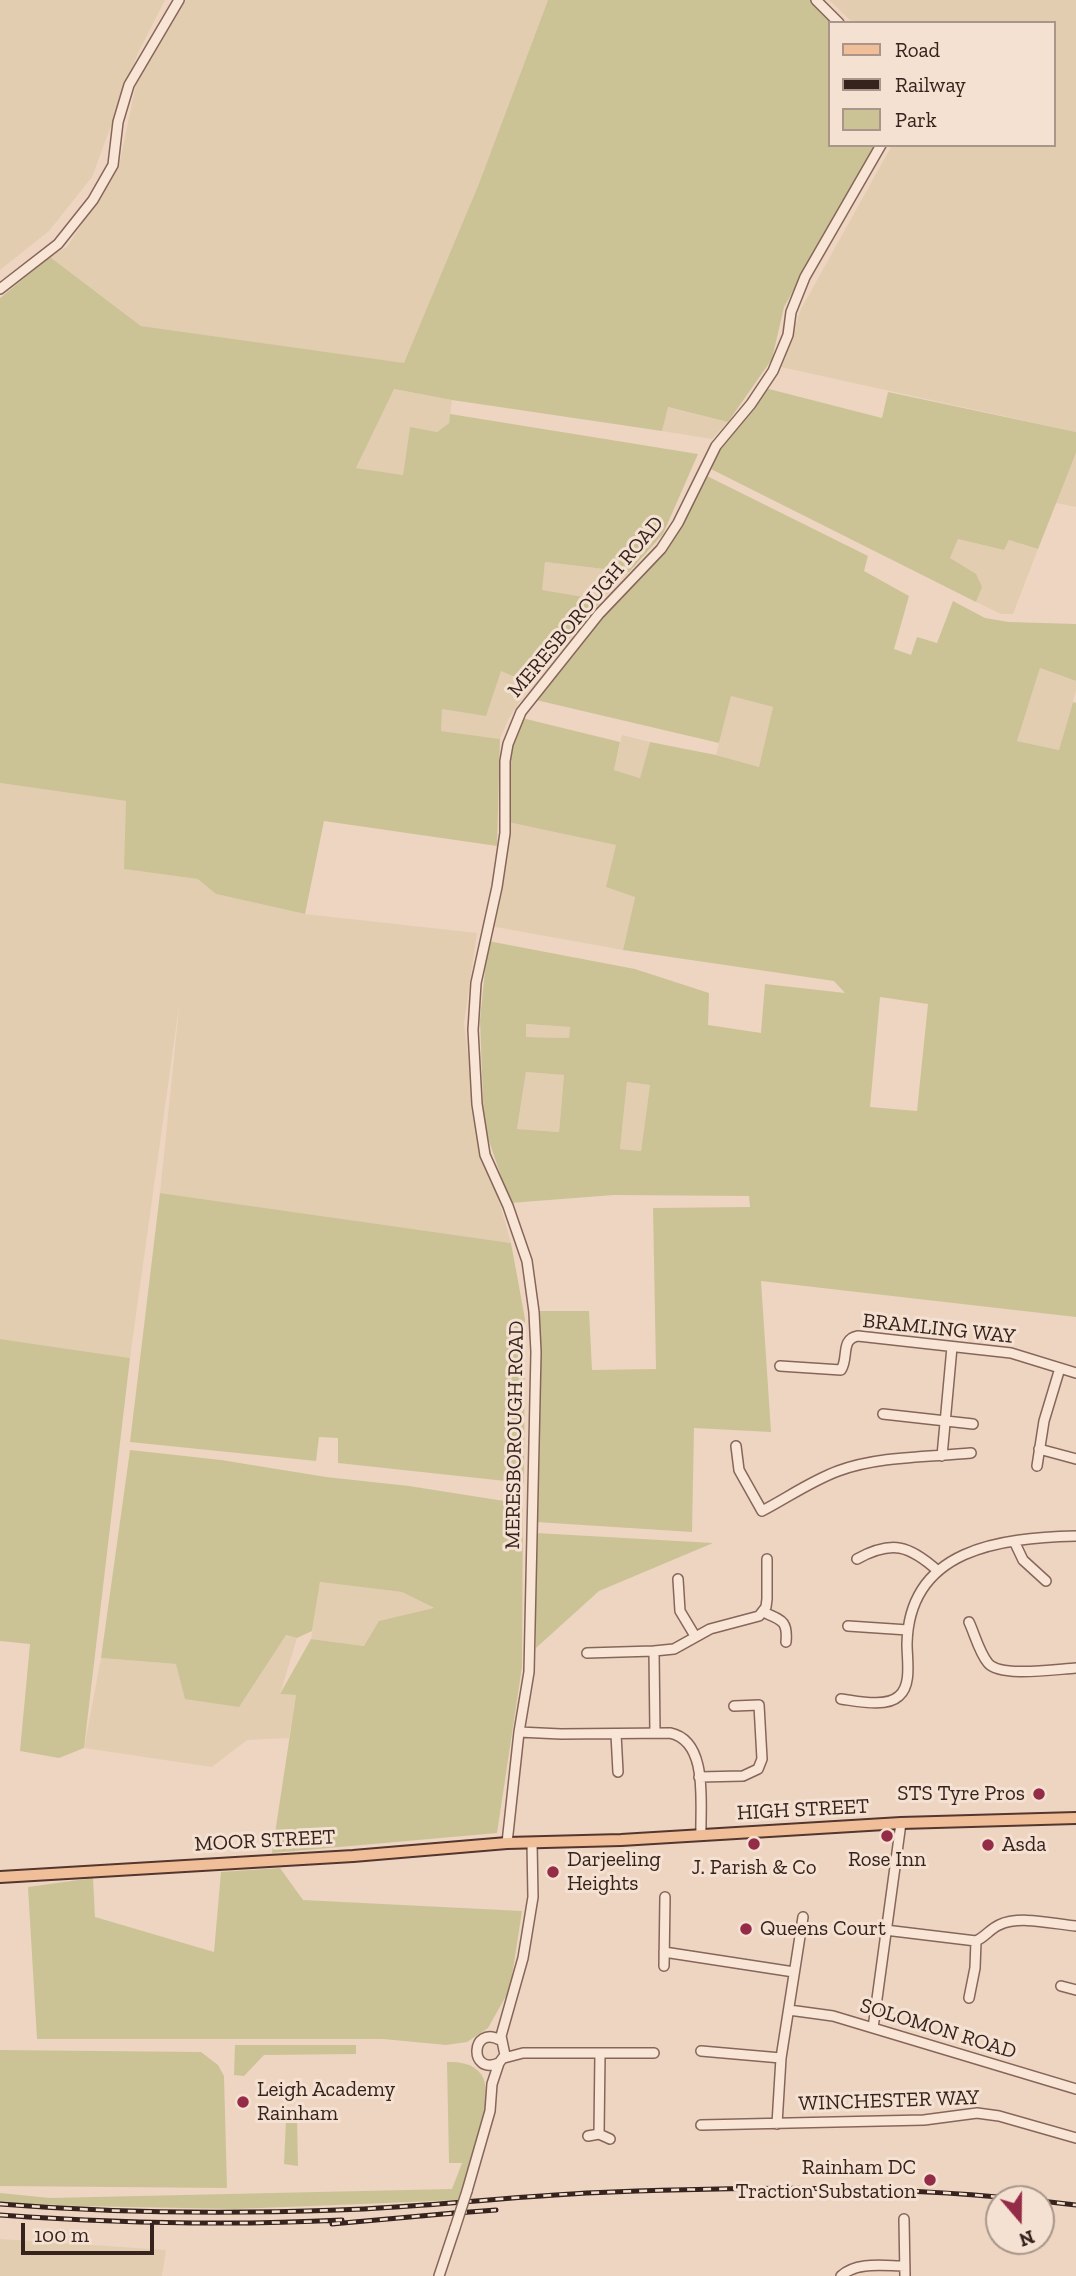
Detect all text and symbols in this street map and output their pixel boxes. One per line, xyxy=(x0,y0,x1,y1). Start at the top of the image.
legend xyxy=(828,21,1055,147)
text: Road xyxy=(895,37,940,62)
text: Railway xyxy=(895,72,966,97)
text: Park xyxy=(895,107,937,132)
street label: MERESBOROUGH ROAD xyxy=(503,511,669,703)
street label: BRAMLING WAY xyxy=(861,1308,1017,1350)
street label: MERESBOROUGH ROAD xyxy=(500,1320,530,1550)
place label: STS Tyre Pros xyxy=(897,1781,1025,1807)
marker: STS Tyre Pros xyxy=(1031,1786,1047,1802)
street label: HIGH STREET xyxy=(736,1794,870,1826)
street label: MOOR STREET xyxy=(194,1825,336,1857)
marker: Rose Inn xyxy=(879,1828,895,1844)
place label: Asda xyxy=(1002,1832,1046,1858)
marker: J. Parish & Co xyxy=(746,1836,762,1852)
marker: Asda xyxy=(980,1837,996,1853)
place label: Darjeeling Heights xyxy=(567,1847,661,1897)
place label: Rose Inn xyxy=(848,1847,926,1873)
place label: J. Parish & Co xyxy=(691,1855,817,1881)
marker: Darjeeling Heights xyxy=(545,1864,561,1880)
place label: Queens Court xyxy=(760,1916,886,1942)
marker: Queens Court xyxy=(738,1921,754,1937)
street label: SOLOMON ROAD xyxy=(857,1993,1019,2065)
place label: Leigh Academy Rainham xyxy=(257,2077,395,2127)
street label: WINCHESTER WAY xyxy=(798,2085,980,2117)
marker: Leigh Academy Rainham xyxy=(235,2094,251,2110)
place label: Rainham DC Traction Substation xyxy=(736,2155,916,2205)
marker: Rainham DC Traction Substation xyxy=(922,2172,938,2188)
north arrow xyxy=(985,2185,1055,2255)
scale bar xyxy=(24,2210,158,2254)
text: 100 m xyxy=(34,2222,89,2247)
text: N xyxy=(1016,2225,1037,2252)

